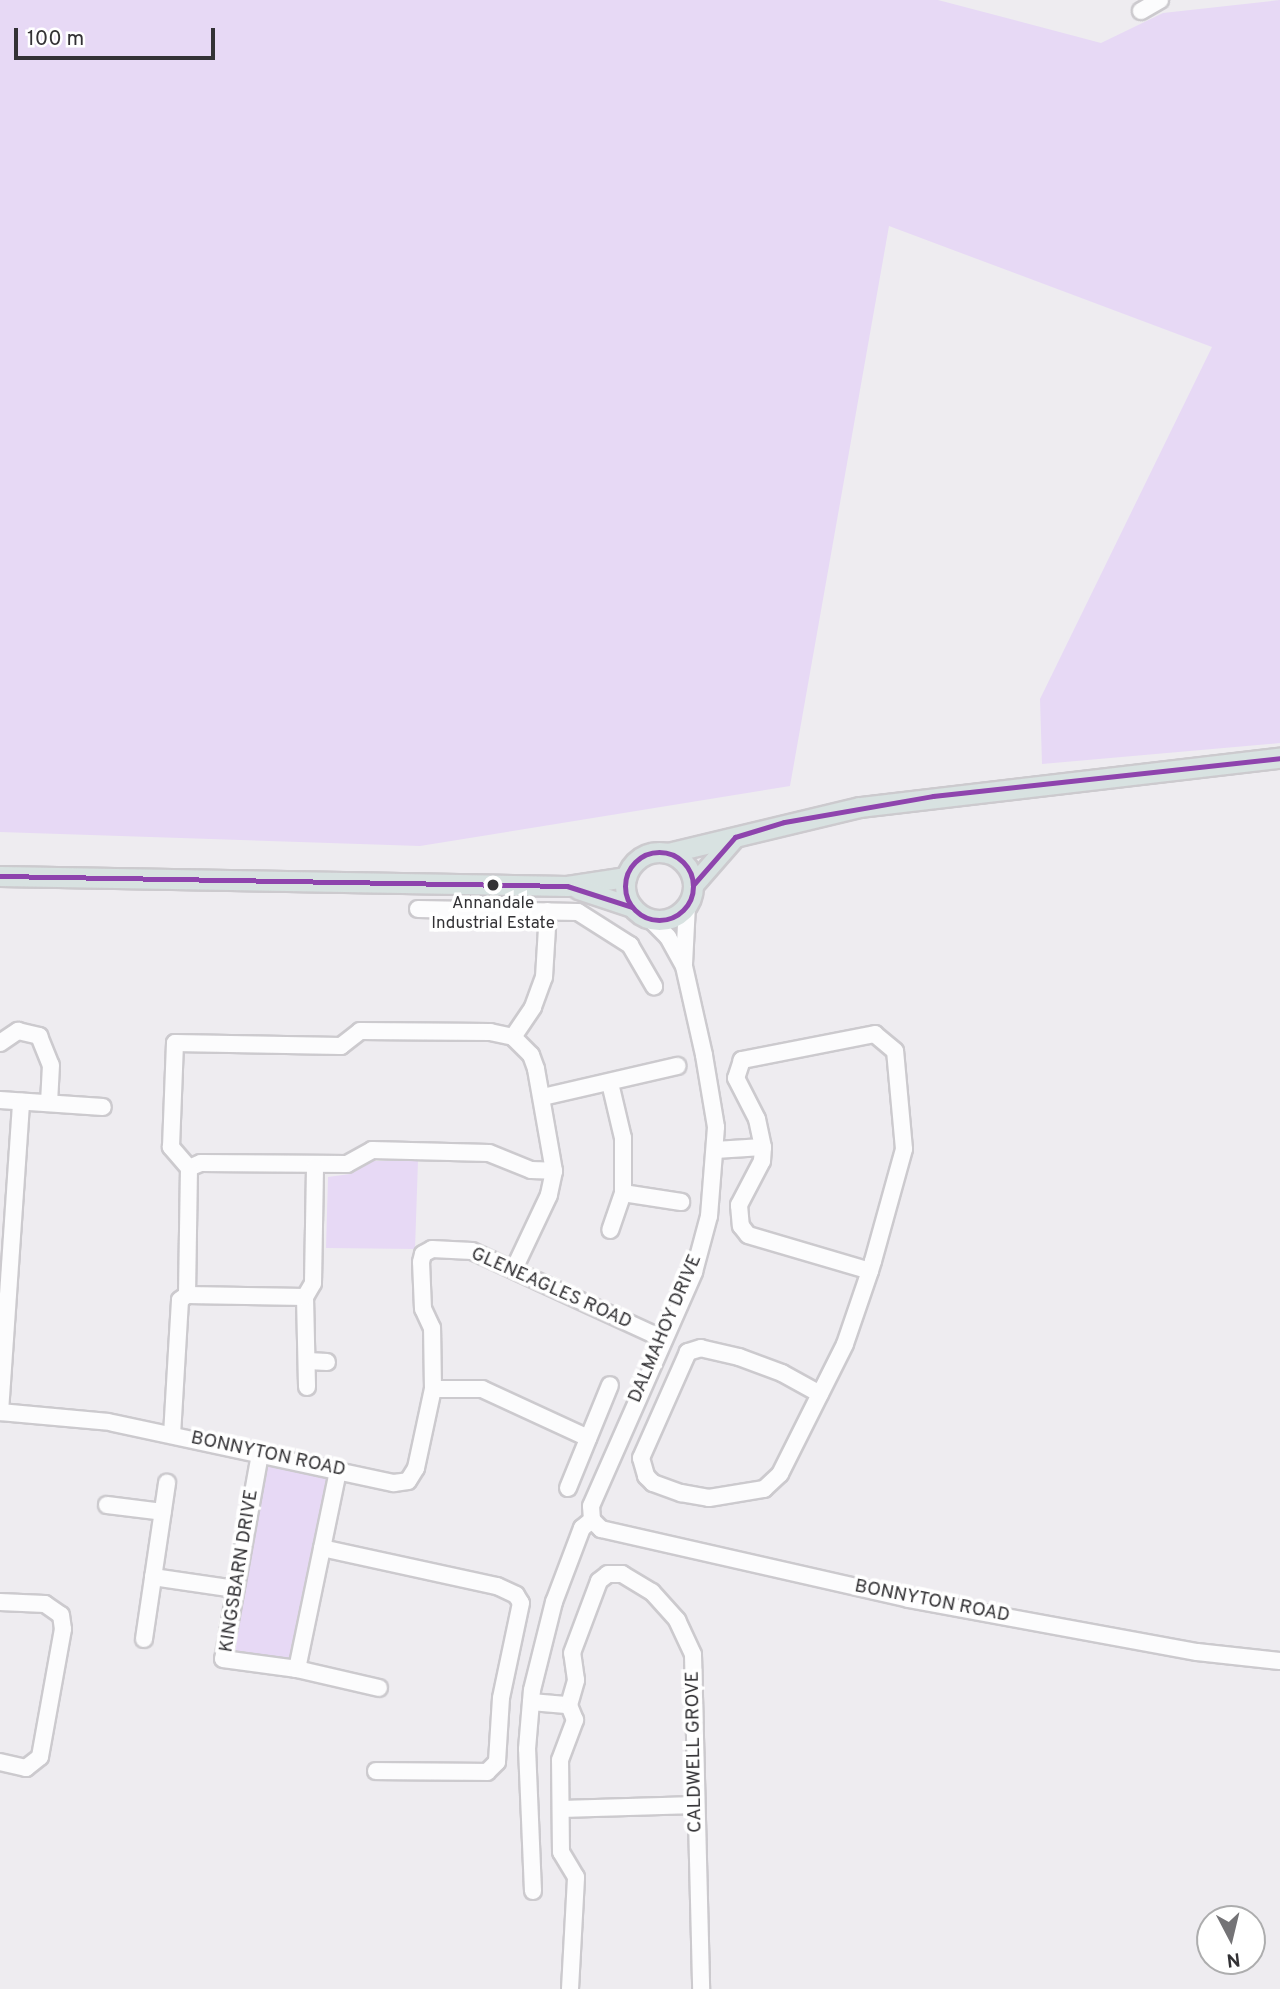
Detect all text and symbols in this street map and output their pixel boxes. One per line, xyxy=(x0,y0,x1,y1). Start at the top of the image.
scale bar xyxy=(18,14,219,58)
text: 100 m xyxy=(27,26,84,53)
marker: Annandale Industrial Estate xyxy=(486,878,500,892)
place label: Annandale Industrial Estate xyxy=(431,895,555,935)
street label: GLENEAGLES ROAD xyxy=(467,1243,635,1335)
street label: DALMAHOY DRIVE xyxy=(624,1251,708,1407)
street label: BONNYTON ROAD xyxy=(189,1427,347,1483)
street label: KINGSBARN DRIVE xyxy=(216,1488,264,1654)
street label: BONNYTON ROAD xyxy=(852,1576,1012,1628)
street label: CALDWELL GROVE xyxy=(682,1671,708,1833)
north arrow xyxy=(1196,1905,1266,1975)
text: N xyxy=(1225,1946,1242,1972)

